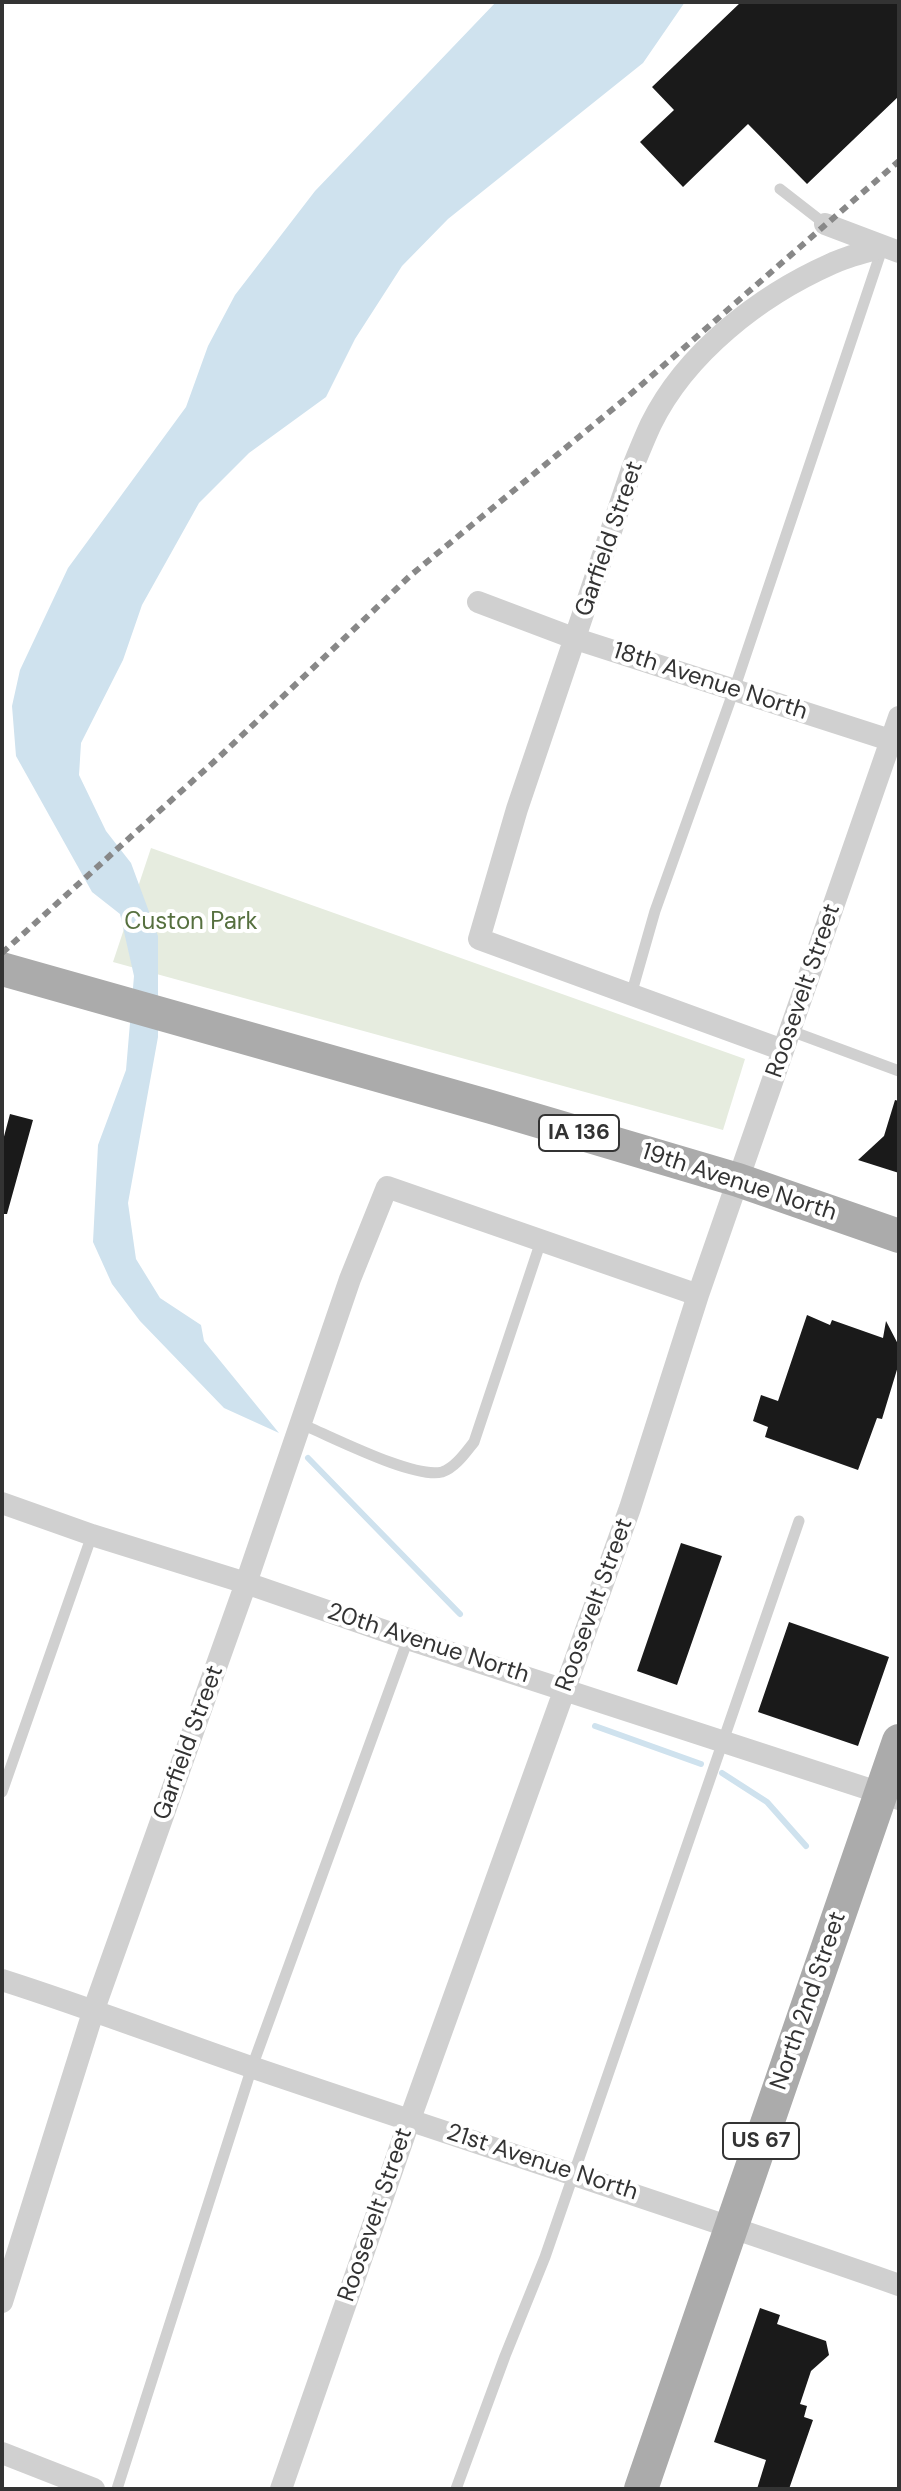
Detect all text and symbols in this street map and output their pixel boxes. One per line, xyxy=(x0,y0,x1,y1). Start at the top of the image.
street label: Garfield Street xyxy=(570,458,650,620)
street label: 18th Avenue North xyxy=(609,637,811,727)
street label: Roosevelt Street xyxy=(761,900,847,1082)
park label: Custon Park xyxy=(124,909,258,937)
road number: IA 136 xyxy=(539,1115,619,1151)
street label: 19th Avenue North xyxy=(638,1138,840,1228)
street label: Roosevelt Street xyxy=(550,1515,640,1695)
street label: 20th Avenue North xyxy=(323,1598,533,1690)
street label: Garfield Street xyxy=(148,1662,230,1824)
street label: North 2nd Street xyxy=(765,1908,853,2094)
street label: 21st Avenue North xyxy=(443,2118,641,2208)
road number: US 67 xyxy=(723,2123,799,2159)
street label: Roosevelt Street xyxy=(333,2124,419,2306)

